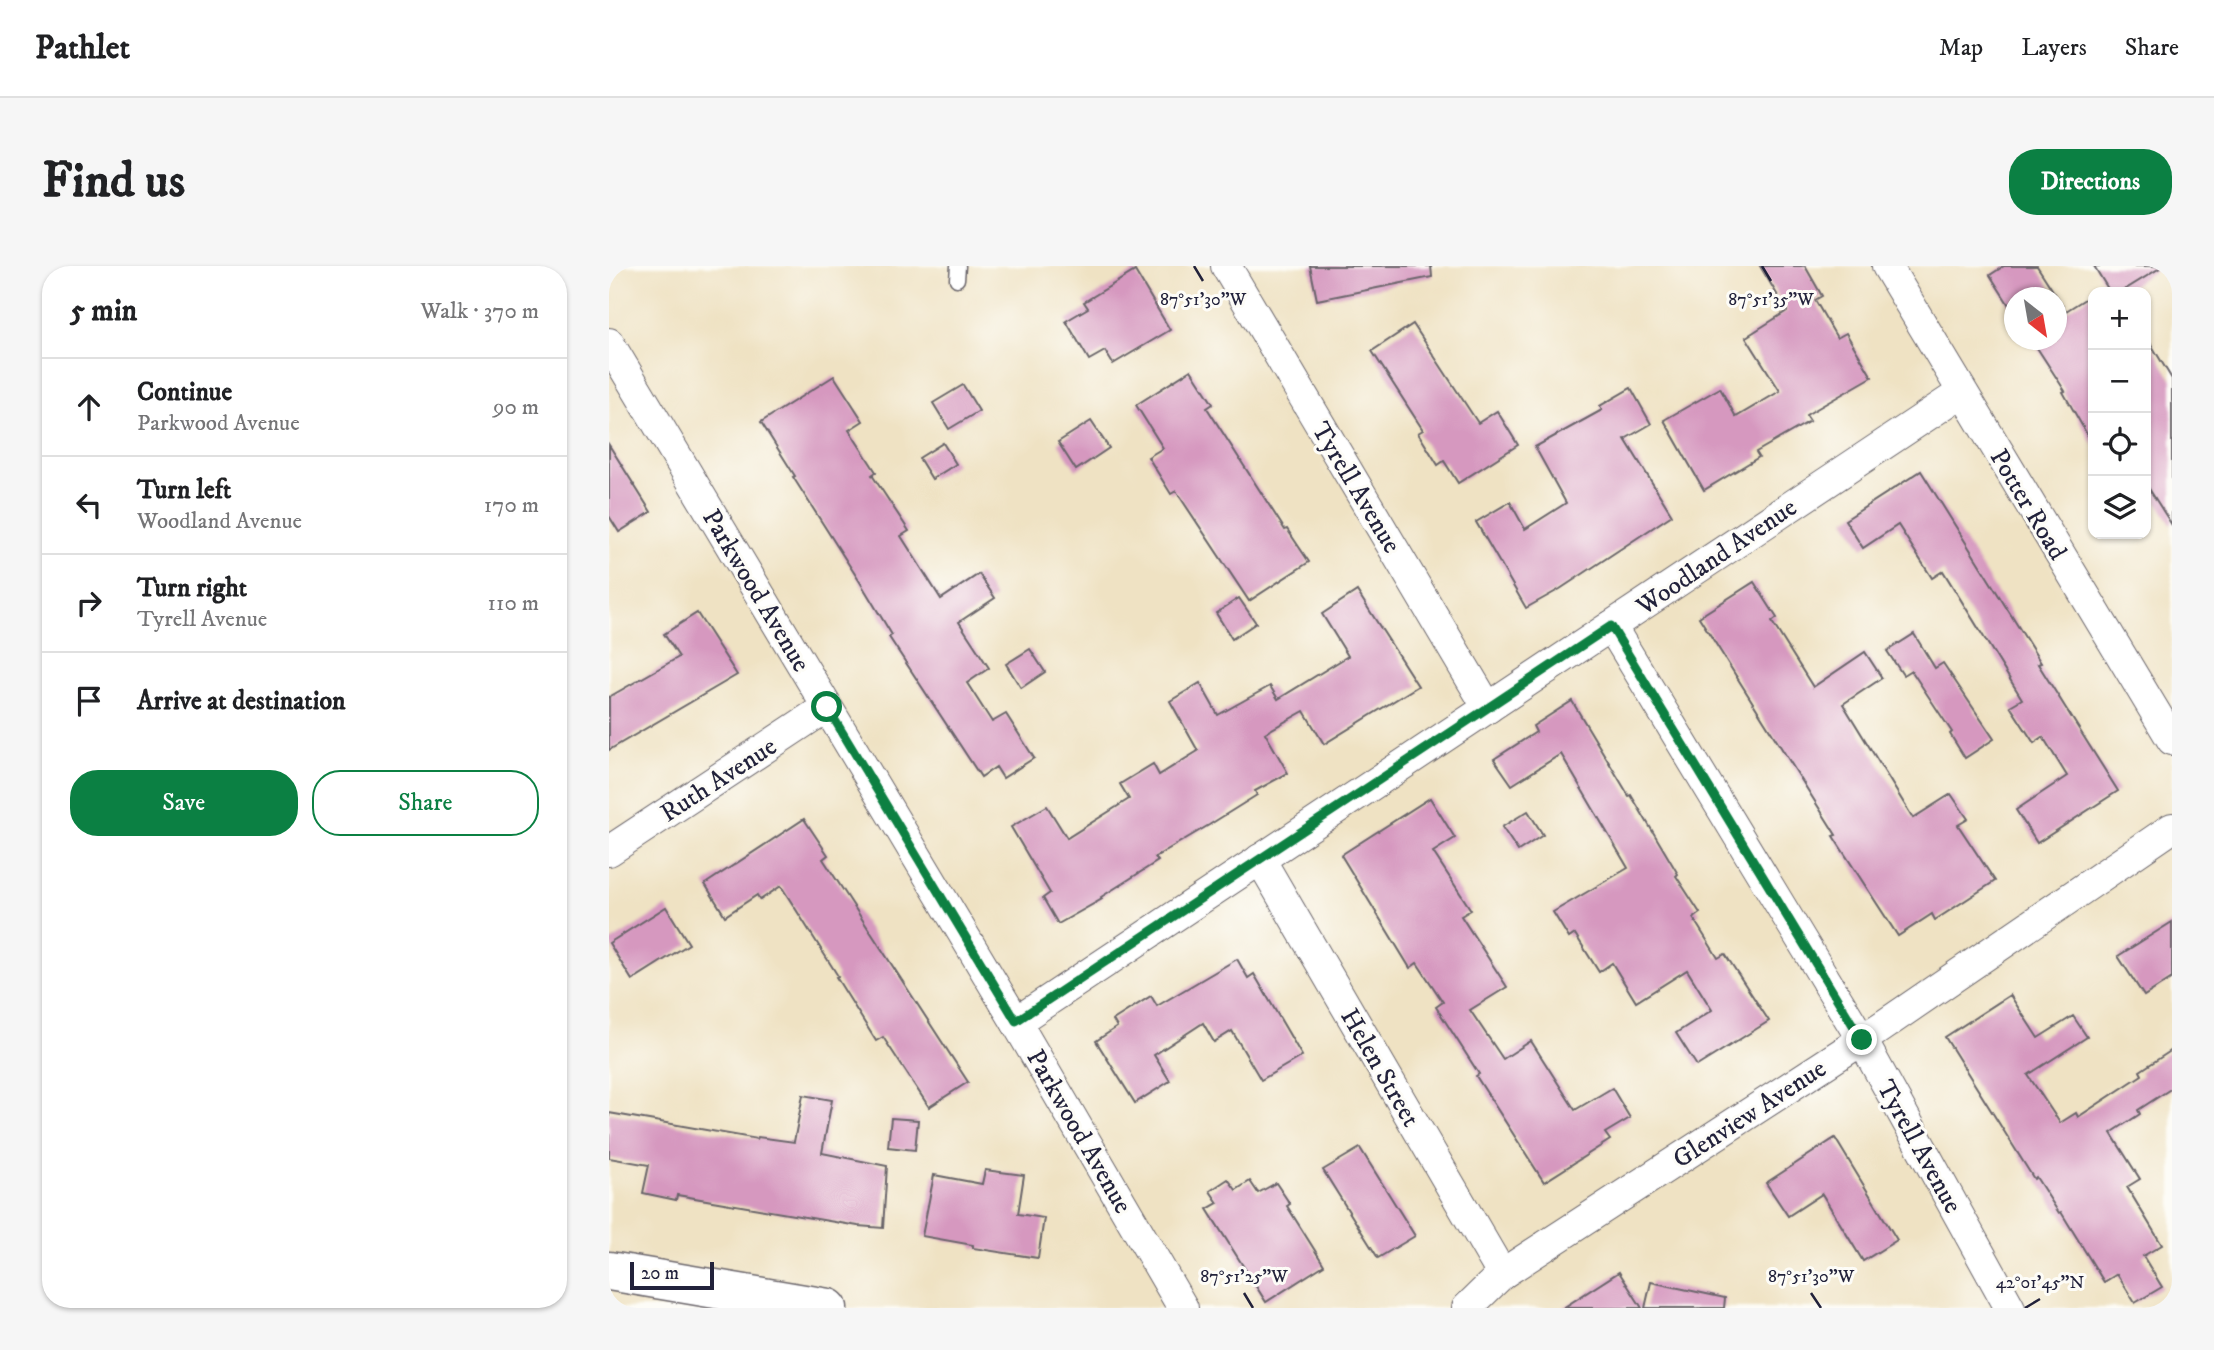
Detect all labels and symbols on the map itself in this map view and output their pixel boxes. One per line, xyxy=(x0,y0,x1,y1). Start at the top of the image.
north arrow xyxy=(2004,287,2067,350)
text: 87°51'30"W xyxy=(1160,289,1247,311)
text: 87°51'35"W xyxy=(1728,289,1814,311)
street label: Tyrell Avenue xyxy=(1304,416,1408,559)
street label: Potter Road xyxy=(1982,443,2074,566)
street label: Woodland Avenue xyxy=(1629,491,1803,624)
street label: Parkwood Avenue xyxy=(694,503,817,678)
route start xyxy=(811,691,842,722)
street label: Ruth Avenue xyxy=(654,730,783,830)
street label: Helen Street xyxy=(1333,1003,1427,1133)
route end xyxy=(1846,1024,1877,1055)
street label: Parkwood Avenue xyxy=(1018,1044,1139,1220)
street label: Glenview Avenue xyxy=(1667,1052,1833,1176)
street label: Tyrell Avenue xyxy=(1869,1074,1969,1219)
scale bar xyxy=(630,1259,714,1291)
text: 87°51'25"W xyxy=(1200,1266,1288,1288)
text: 87°51'30"W xyxy=(1768,1266,1855,1288)
text: 42°01'45"N xyxy=(1996,1272,2085,1294)

